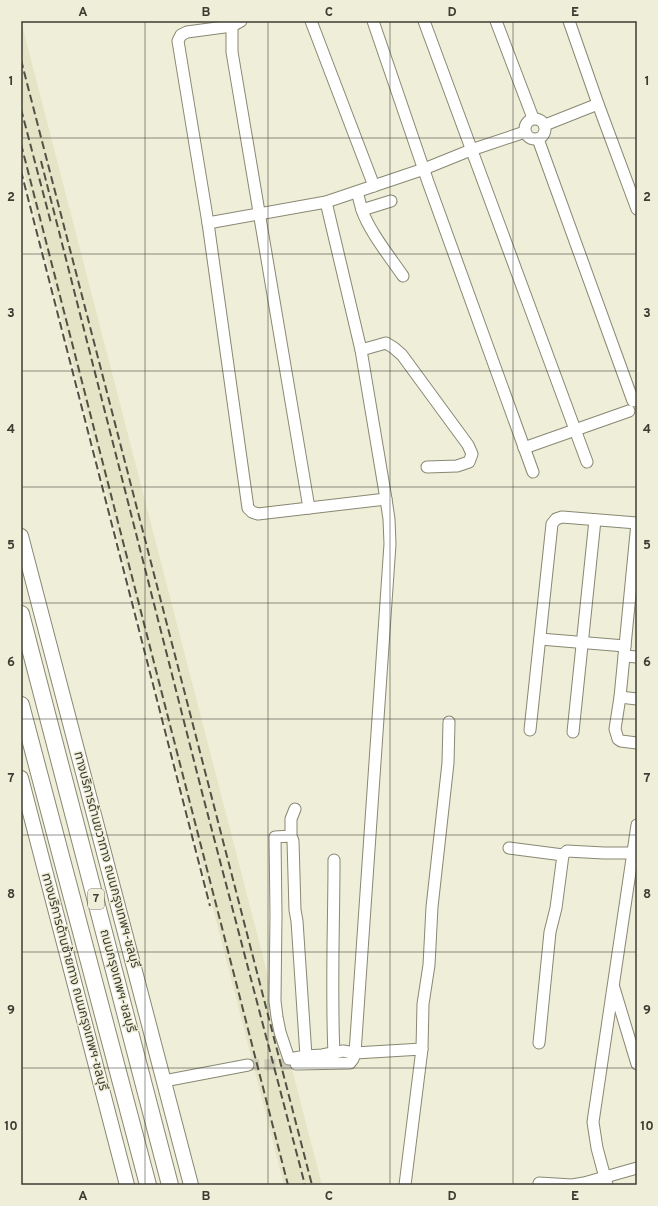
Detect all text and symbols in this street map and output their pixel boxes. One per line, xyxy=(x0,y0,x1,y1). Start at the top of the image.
text: A xyxy=(78,5,88,21)
text: B xyxy=(202,5,211,21)
text: C xyxy=(325,5,333,21)
text: D xyxy=(447,5,457,21)
text: E xyxy=(571,5,579,21)
text: 1 xyxy=(8,74,14,90)
text: 1 xyxy=(644,74,650,90)
text: 2 xyxy=(7,190,15,206)
text: 2 xyxy=(643,190,651,206)
text: 3 xyxy=(7,306,15,322)
text: 3 xyxy=(643,306,651,322)
text: 4 xyxy=(7,422,15,438)
text: 4 xyxy=(643,422,651,438)
text: 5 xyxy=(7,538,15,554)
text: 5 xyxy=(643,538,651,554)
text: 6 xyxy=(7,655,15,671)
text: 6 xyxy=(643,655,651,671)
street label: ทางบริการด้านขวาทาง ถนนกรุงเทพฯ-ชลบุรี xyxy=(69,750,143,970)
text: 7 xyxy=(8,771,15,787)
text: 7 xyxy=(644,771,651,787)
street label: ทางบริการด้านซ้ายทาง ถนนกรุงเทพฯ-ชลบุรี xyxy=(37,871,111,1093)
text: 8 xyxy=(7,887,15,903)
text: 8 xyxy=(643,887,651,903)
road number: 7 xyxy=(88,889,104,909)
street label: ถนนกรุงเทพฯ-ชลบุรี xyxy=(96,928,138,1034)
text: 9 xyxy=(7,1003,15,1019)
text: 9 xyxy=(643,1003,651,1019)
text: 10 xyxy=(4,1119,18,1135)
text: 10 xyxy=(640,1119,654,1135)
text: A xyxy=(78,1189,88,1205)
text: B xyxy=(202,1189,211,1205)
text: C xyxy=(325,1189,333,1205)
text: D xyxy=(447,1189,457,1205)
text: E xyxy=(571,1189,579,1205)

